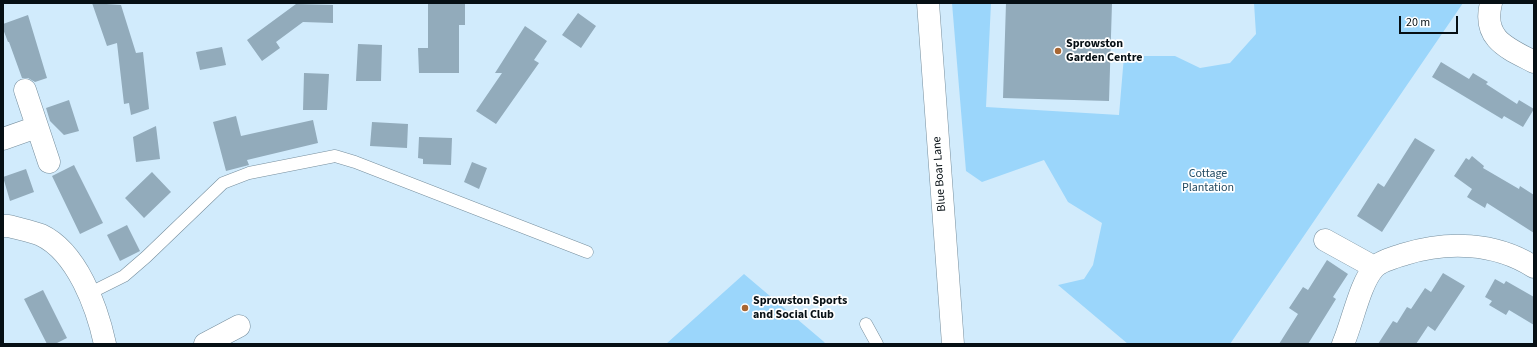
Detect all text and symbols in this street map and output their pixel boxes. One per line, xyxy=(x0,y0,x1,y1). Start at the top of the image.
scale bar xyxy=(1401,8,1460,34)
text: 20 m xyxy=(1406,14,1430,31)
place label: Sprowston Garden Centre xyxy=(1066,37,1143,65)
marker: Sprowston Garden Centre xyxy=(1053,46,1063,56)
street label: Blue Boar Lane xyxy=(930,136,950,212)
park label: Cottage Plantation xyxy=(1182,167,1234,195)
place label: Sprowston Sports and Social Club xyxy=(753,294,847,322)
marker: Sprowston Sports and Social Club xyxy=(740,303,750,313)

